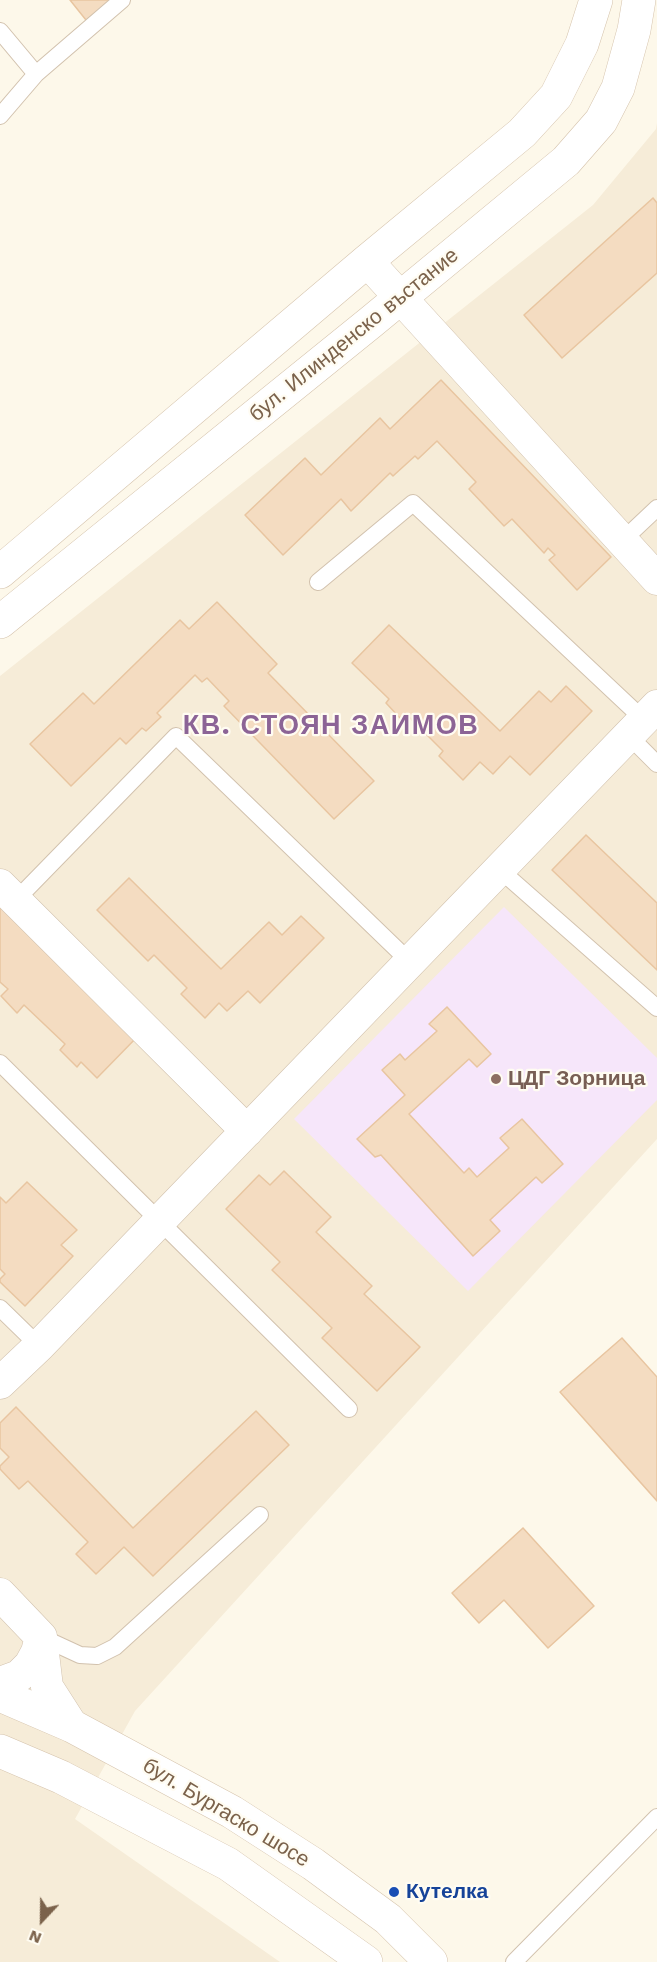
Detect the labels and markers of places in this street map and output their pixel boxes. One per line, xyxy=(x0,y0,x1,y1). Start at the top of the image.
place label: ЦДГ Зорница xyxy=(508,1066,645,1092)
marker: ЦДГ Зорница xyxy=(489,1072,503,1086)
place label: Кутелка xyxy=(406,1879,488,1905)
marker: Кутелка xyxy=(387,1885,401,1899)

